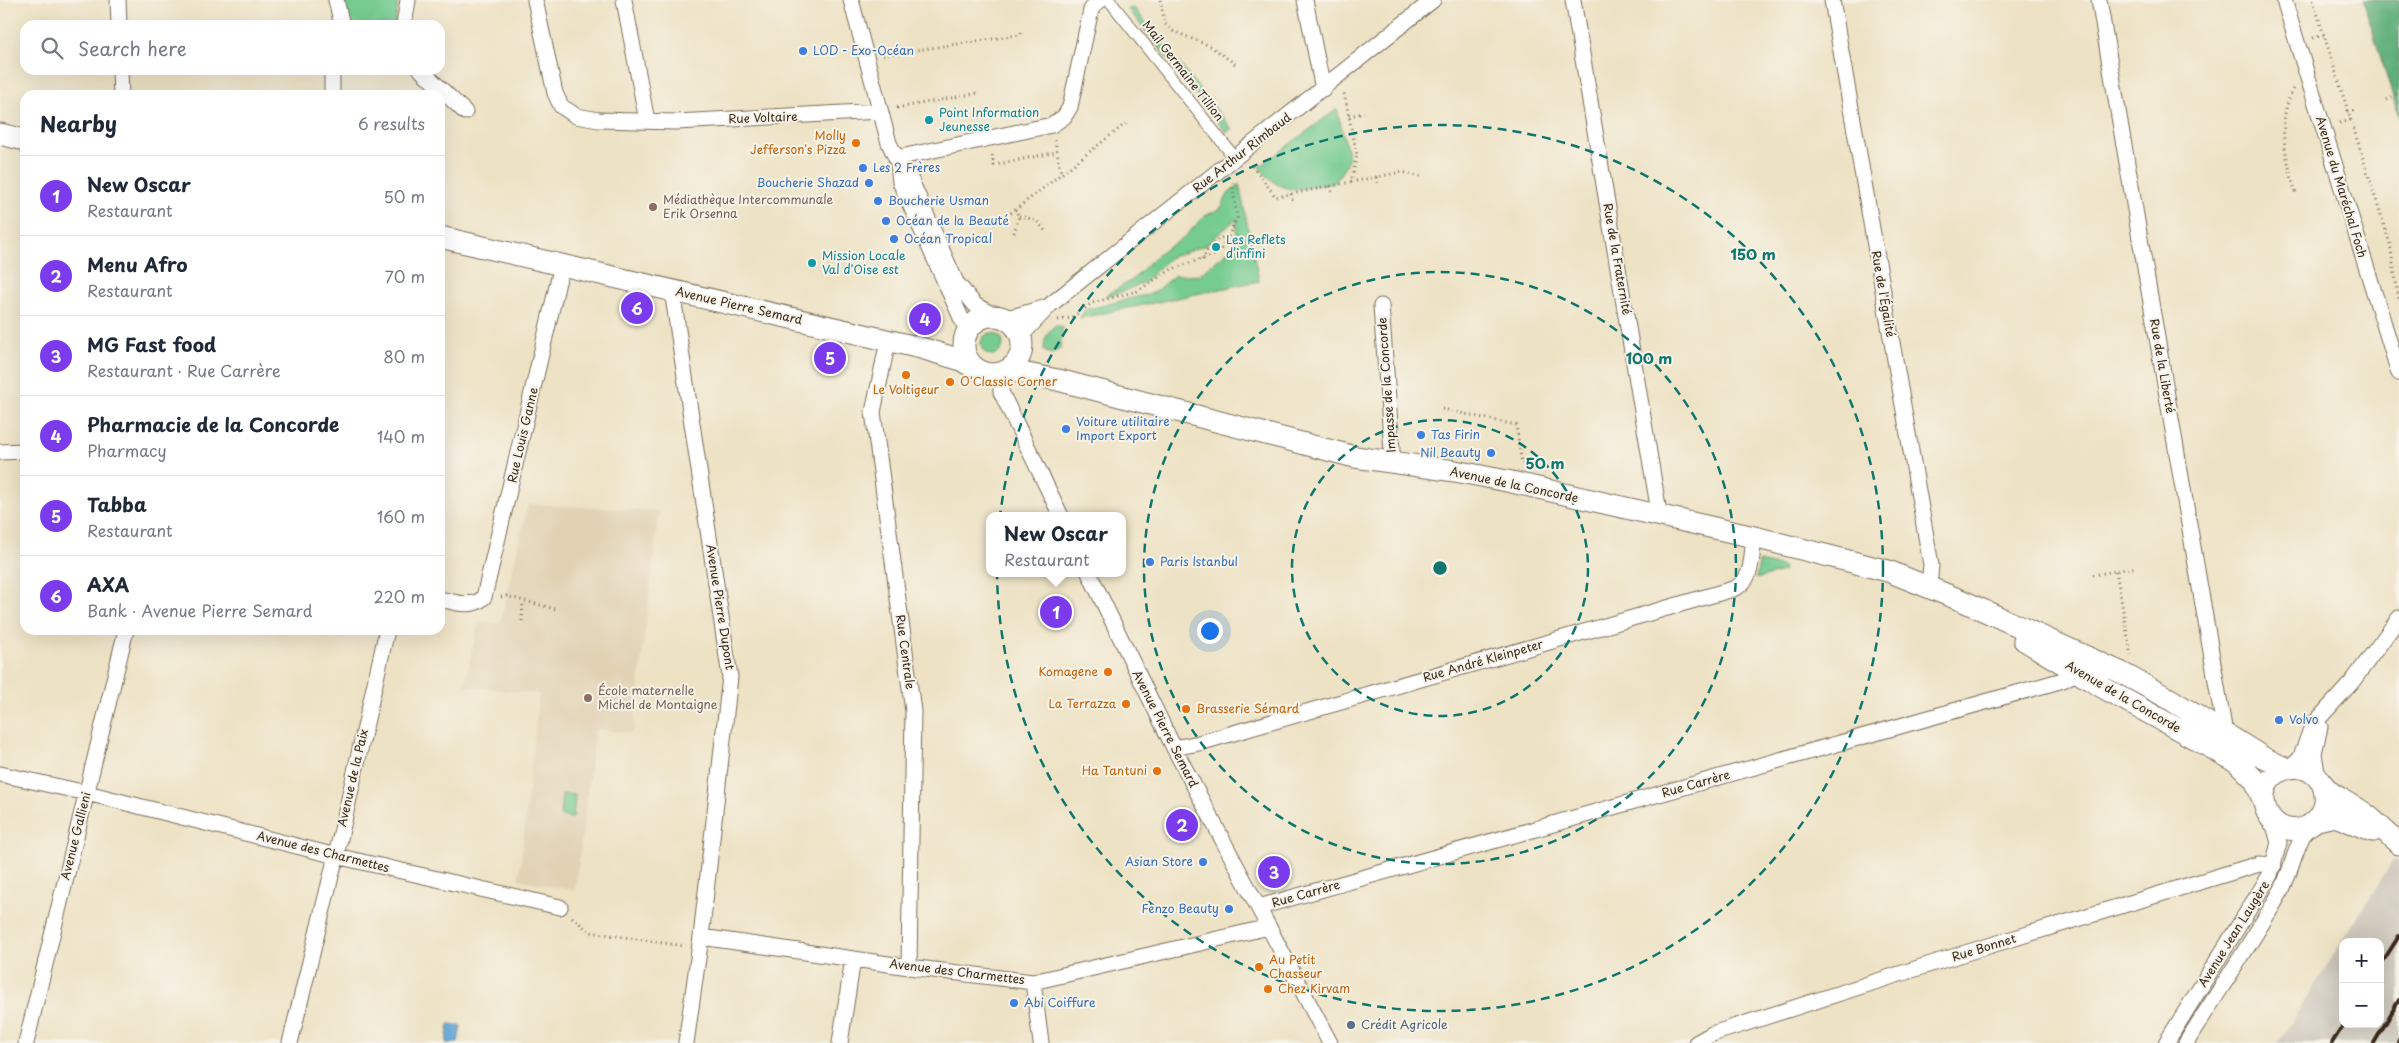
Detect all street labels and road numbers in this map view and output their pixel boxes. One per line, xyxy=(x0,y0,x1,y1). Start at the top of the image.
street label: Mail Germaine Tillion xyxy=(1139,16,1229,125)
street label: Rue Voltaire xyxy=(728,107,798,127)
street label: Rue Arthur Rimbaud xyxy=(1188,108,1295,196)
street label: Avenue du Maréchal Foch xyxy=(2312,114,2372,260)
street label: Rue de la Fraternité xyxy=(1599,202,1637,317)
street label: Rue de l'Égalité xyxy=(1868,249,1900,339)
street label: Avenue Pierre Semard xyxy=(674,282,805,329)
street label: Impasse de la Concorde xyxy=(1372,317,1400,453)
street label: Rue de la Liberté xyxy=(2146,317,2180,414)
street label: Rue Louis Ganne xyxy=(502,385,542,484)
street label: Avenue de la Concorde xyxy=(1448,462,1580,506)
street label: Avenue Pierre Dupont xyxy=(702,543,740,671)
street label: Rue Centrale xyxy=(892,613,920,691)
street label: Rue André Kleinpeter xyxy=(1421,634,1545,686)
street label: Avenue de la Concorde xyxy=(2062,656,2185,737)
street label: Avenue Pierre Semard xyxy=(1128,667,1204,791)
street label: Avenue de la Paix xyxy=(332,727,372,828)
street label: Rue Carrère xyxy=(1660,765,1732,801)
street label: Avenue Gallieni xyxy=(55,790,95,882)
street label: Avenue des Charmettes xyxy=(255,826,392,876)
street label: Rue Carrère xyxy=(1270,875,1342,911)
street label: Avenue Jean Laugère xyxy=(2193,876,2273,990)
street label: Rue Bonnet xyxy=(1949,929,2018,965)
street label: Avenue des Charmettes xyxy=(889,954,1026,988)

